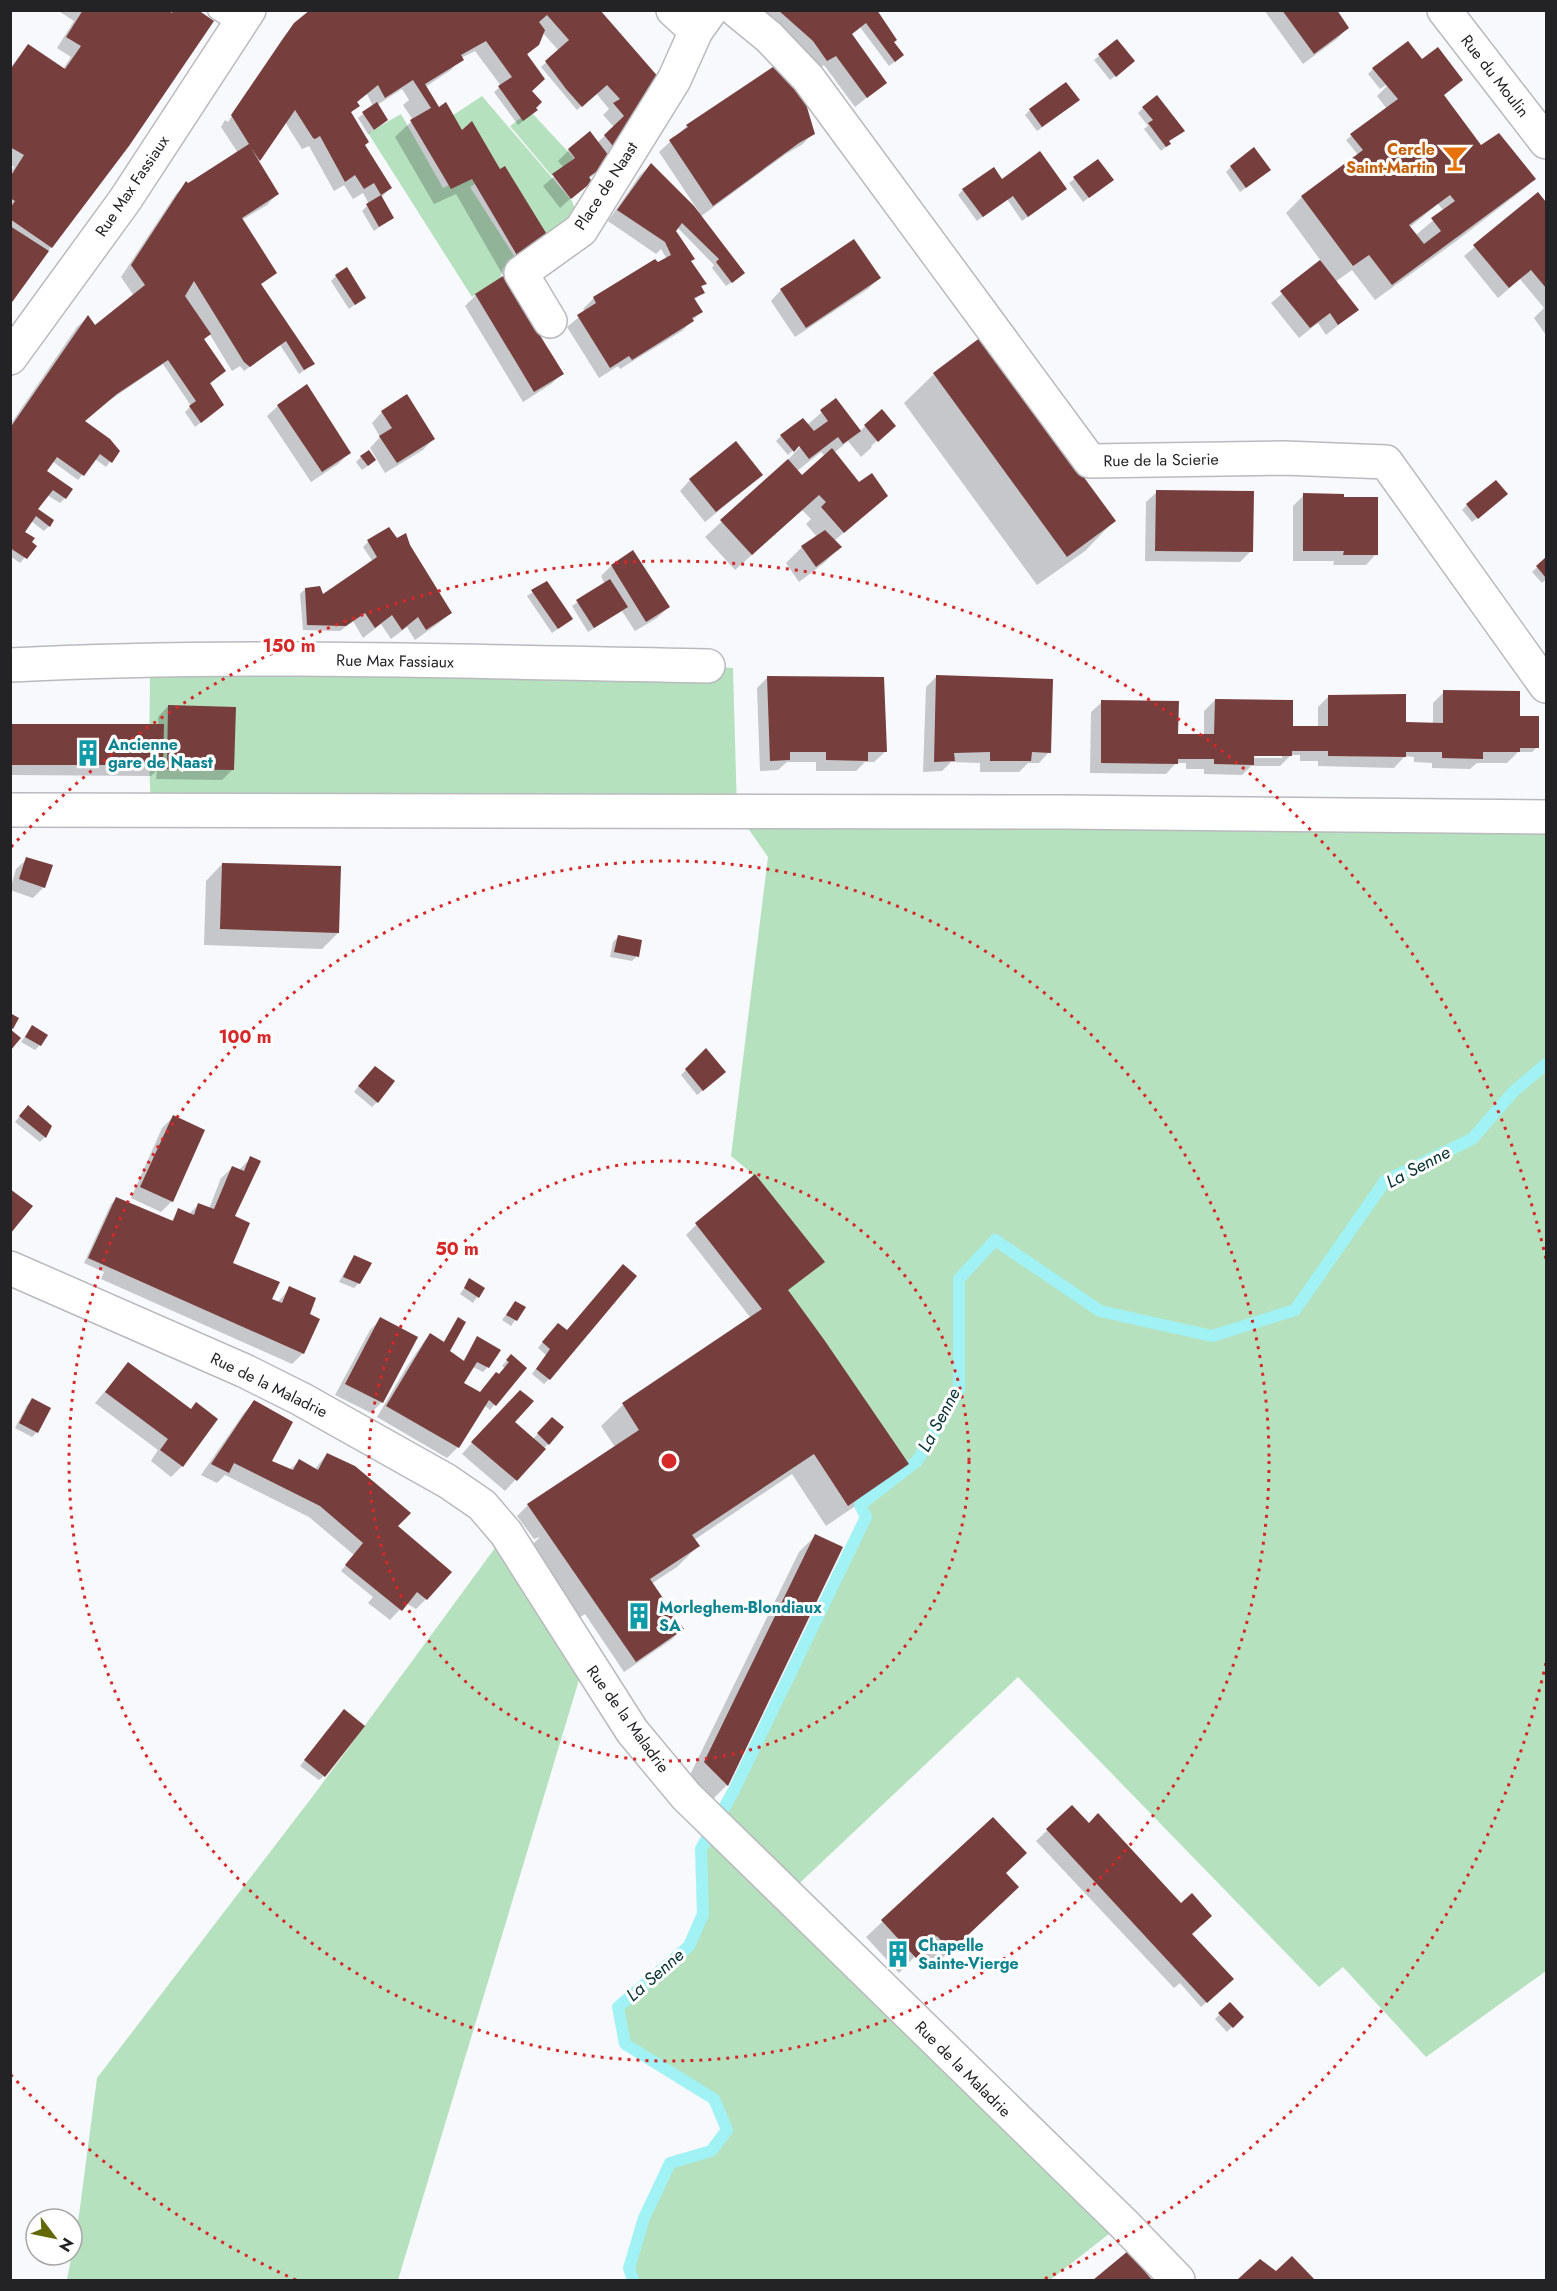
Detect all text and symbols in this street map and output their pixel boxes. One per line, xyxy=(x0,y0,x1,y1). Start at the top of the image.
street label: Rue du Moulin xyxy=(1455,30,1535,122)
street label: Rue Max Fassiaux xyxy=(90,131,175,241)
street label: Place de Naast xyxy=(569,137,643,235)
place label: Cercle Saint-Martin xyxy=(1346,138,1435,179)
bar icon: Cercle Saint-Martin xyxy=(1440,143,1470,173)
street label: Rue de la Scierie xyxy=(1103,447,1219,473)
text: 150 m xyxy=(263,633,315,659)
street label: Rue Max Fassiaux xyxy=(336,648,454,674)
place label: Ancienne gare de Naast xyxy=(107,733,214,774)
building icon: Ancienne gare de Naast xyxy=(73,738,103,768)
text: 100 m xyxy=(218,1024,272,1050)
water label: La Senne xyxy=(1381,1139,1455,1195)
text: 50 m xyxy=(435,1236,479,1262)
street label: Rue de la Maladrie xyxy=(207,1347,331,1423)
water label: La Senne xyxy=(911,1383,967,1457)
centre of rings xyxy=(659,1451,679,1471)
place label: Morleghem-Blondiaux SA xyxy=(659,1596,822,1637)
building icon: Morleghem-Blondiaux SA xyxy=(624,1601,654,1631)
street label: Rue de la Maladrie xyxy=(581,1661,675,1777)
place label: Chapelle Sainte-Vierge xyxy=(918,1934,1019,1975)
building icon: Chapelle Sainte-Vierge xyxy=(883,1939,913,1969)
water label: La Senne xyxy=(620,1943,690,2007)
street label: Rue de la Maladrie xyxy=(910,2016,1016,2122)
north arrow xyxy=(24,2207,84,2267)
text: N xyxy=(53,2233,79,2256)

